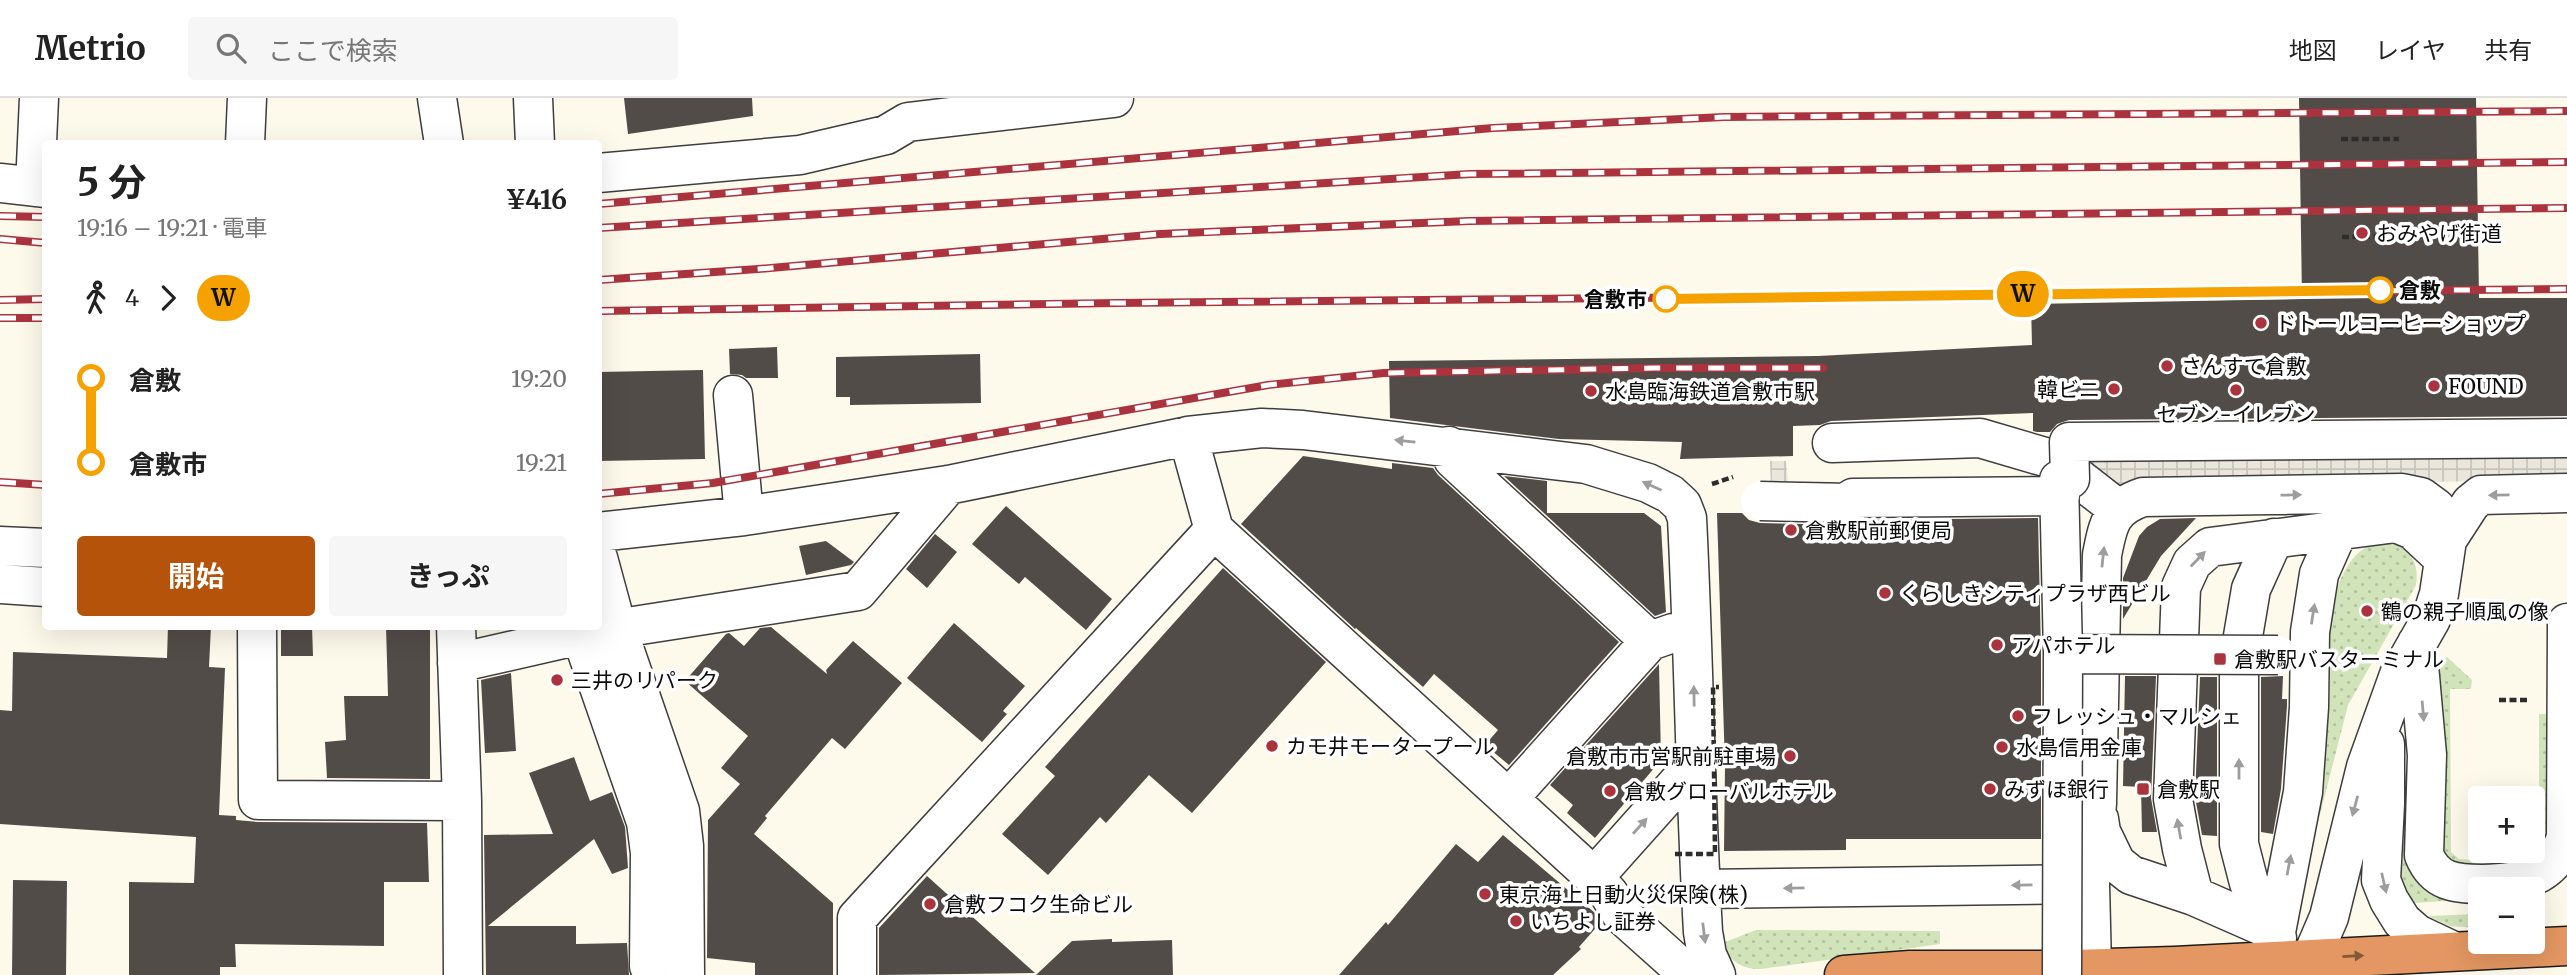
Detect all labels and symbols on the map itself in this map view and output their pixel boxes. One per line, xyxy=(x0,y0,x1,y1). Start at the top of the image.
place label: おみやげ街道 xyxy=(2376,220,2502,247)
marker: おみやげ街道 xyxy=(2354,225,2370,241)
line badge: W xyxy=(2000,271,2046,317)
marker: 倉敷 xyxy=(2367,277,2393,303)
place label: 倉敷 xyxy=(2399,277,2441,304)
place label: 倉敷市 xyxy=(1584,286,1647,313)
marker: 倉敷市 xyxy=(1653,286,1679,312)
place label: ドトールコーヒーショップ xyxy=(2275,310,2526,337)
marker: ドトールコーヒーショップ xyxy=(2253,315,2269,331)
place label: さんすて倉敷 xyxy=(2181,353,2307,380)
marker: さんすて倉敷 xyxy=(2159,358,2175,374)
place label: FOUND xyxy=(2448,373,2524,400)
place label: 韓ビニ xyxy=(2037,376,2100,403)
place label: 水島臨海鉄道倉敷市駅 xyxy=(1605,378,1815,405)
marker: FOUND xyxy=(2426,378,2442,394)
marker: 韓ビニ xyxy=(2106,381,2122,397)
marker: セブン-イレブン xyxy=(2228,382,2244,398)
marker: 水島臨海鉄道倉敷市駅 xyxy=(1583,383,1599,399)
place label: セブン-イレブン xyxy=(2156,401,2316,428)
one-way arrow xyxy=(1394,436,1416,447)
one-way arrow xyxy=(1642,480,1662,492)
one-way arrow xyxy=(2280,489,2302,501)
one-way arrow xyxy=(2488,489,2510,500)
place label: 倉敷駅前郵便局 xyxy=(1805,517,1952,544)
marker: 倉敷駅前郵便局 xyxy=(1783,522,1799,538)
one-way arrow xyxy=(2097,546,2108,568)
one-way arrow xyxy=(2190,550,2206,567)
place label: くらしきシティプラザ西ビル xyxy=(1899,580,2171,607)
marker: くらしきシティプラザ西ビル xyxy=(1877,585,1893,601)
place label: 鶴の親子順風の像 xyxy=(2381,598,2549,625)
one-way arrow xyxy=(2308,603,2319,625)
marker: 鶴の親子順風の像 xyxy=(2359,603,2375,619)
place label: アパホテル xyxy=(2011,632,2116,659)
marker: アパホテル xyxy=(1989,637,2005,653)
place label: 倉敷駅バスターミナル xyxy=(2234,646,2444,673)
marker: 倉敷駅バスターミナル xyxy=(2212,651,2228,667)
place label: 三井のリパーク xyxy=(571,667,718,694)
marker: 三井のリパーク xyxy=(549,672,565,688)
one-way arrow xyxy=(1688,684,1700,706)
one-way arrow xyxy=(2418,700,2429,722)
place label: フレッシュ・マルシェ xyxy=(2032,703,2242,730)
marker: フレッシュ・マルシェ xyxy=(2010,708,2026,724)
place label: カモ井モータープール xyxy=(1286,733,1495,760)
place label: 水島信用金庫 xyxy=(2016,734,2142,761)
marker: カモ井モータープール xyxy=(1264,738,1280,754)
marker: 水島信用金庫 xyxy=(1994,739,2010,755)
place label: 倉敷市市営駅前駐車場 xyxy=(1566,743,1776,770)
marker: 倉敷市市営駅前駐車場 xyxy=(1782,748,1798,764)
one-way arrow xyxy=(2233,757,2245,779)
place label: みずほ銀行 xyxy=(2004,776,2109,803)
place label: 倉敷駅 xyxy=(2157,776,2220,803)
place label: 倉敷グローバルホテル xyxy=(1624,778,1834,805)
marker: みずほ銀行 xyxy=(1982,781,1998,797)
marker: 倉敷駅 xyxy=(2135,781,2151,797)
marker: 倉敷グローバルホテル xyxy=(1602,783,1618,799)
one-way arrow xyxy=(2349,795,2360,817)
one-way arrow xyxy=(1632,817,1648,835)
one-way arrow xyxy=(2173,818,2184,840)
one-way arrow xyxy=(2283,854,2294,876)
one-way arrow xyxy=(2379,872,2390,894)
one-way arrow xyxy=(2011,879,2033,891)
place label: 東京海上日動火災保険(株) xyxy=(1499,881,1748,908)
one-way arrow xyxy=(1783,882,1805,894)
marker: 東京海上日動火災保険(株) xyxy=(1477,886,1493,902)
place label: 倉敷フコク生命ビル xyxy=(944,891,1133,918)
marker: 倉敷フコク生命ビル xyxy=(922,896,938,912)
place label: いちよし証券 xyxy=(1530,908,1656,935)
marker: いちよし証券 xyxy=(1508,913,1524,929)
one-way arrow xyxy=(1698,922,1709,944)
one-way arrow xyxy=(2342,950,2364,961)

